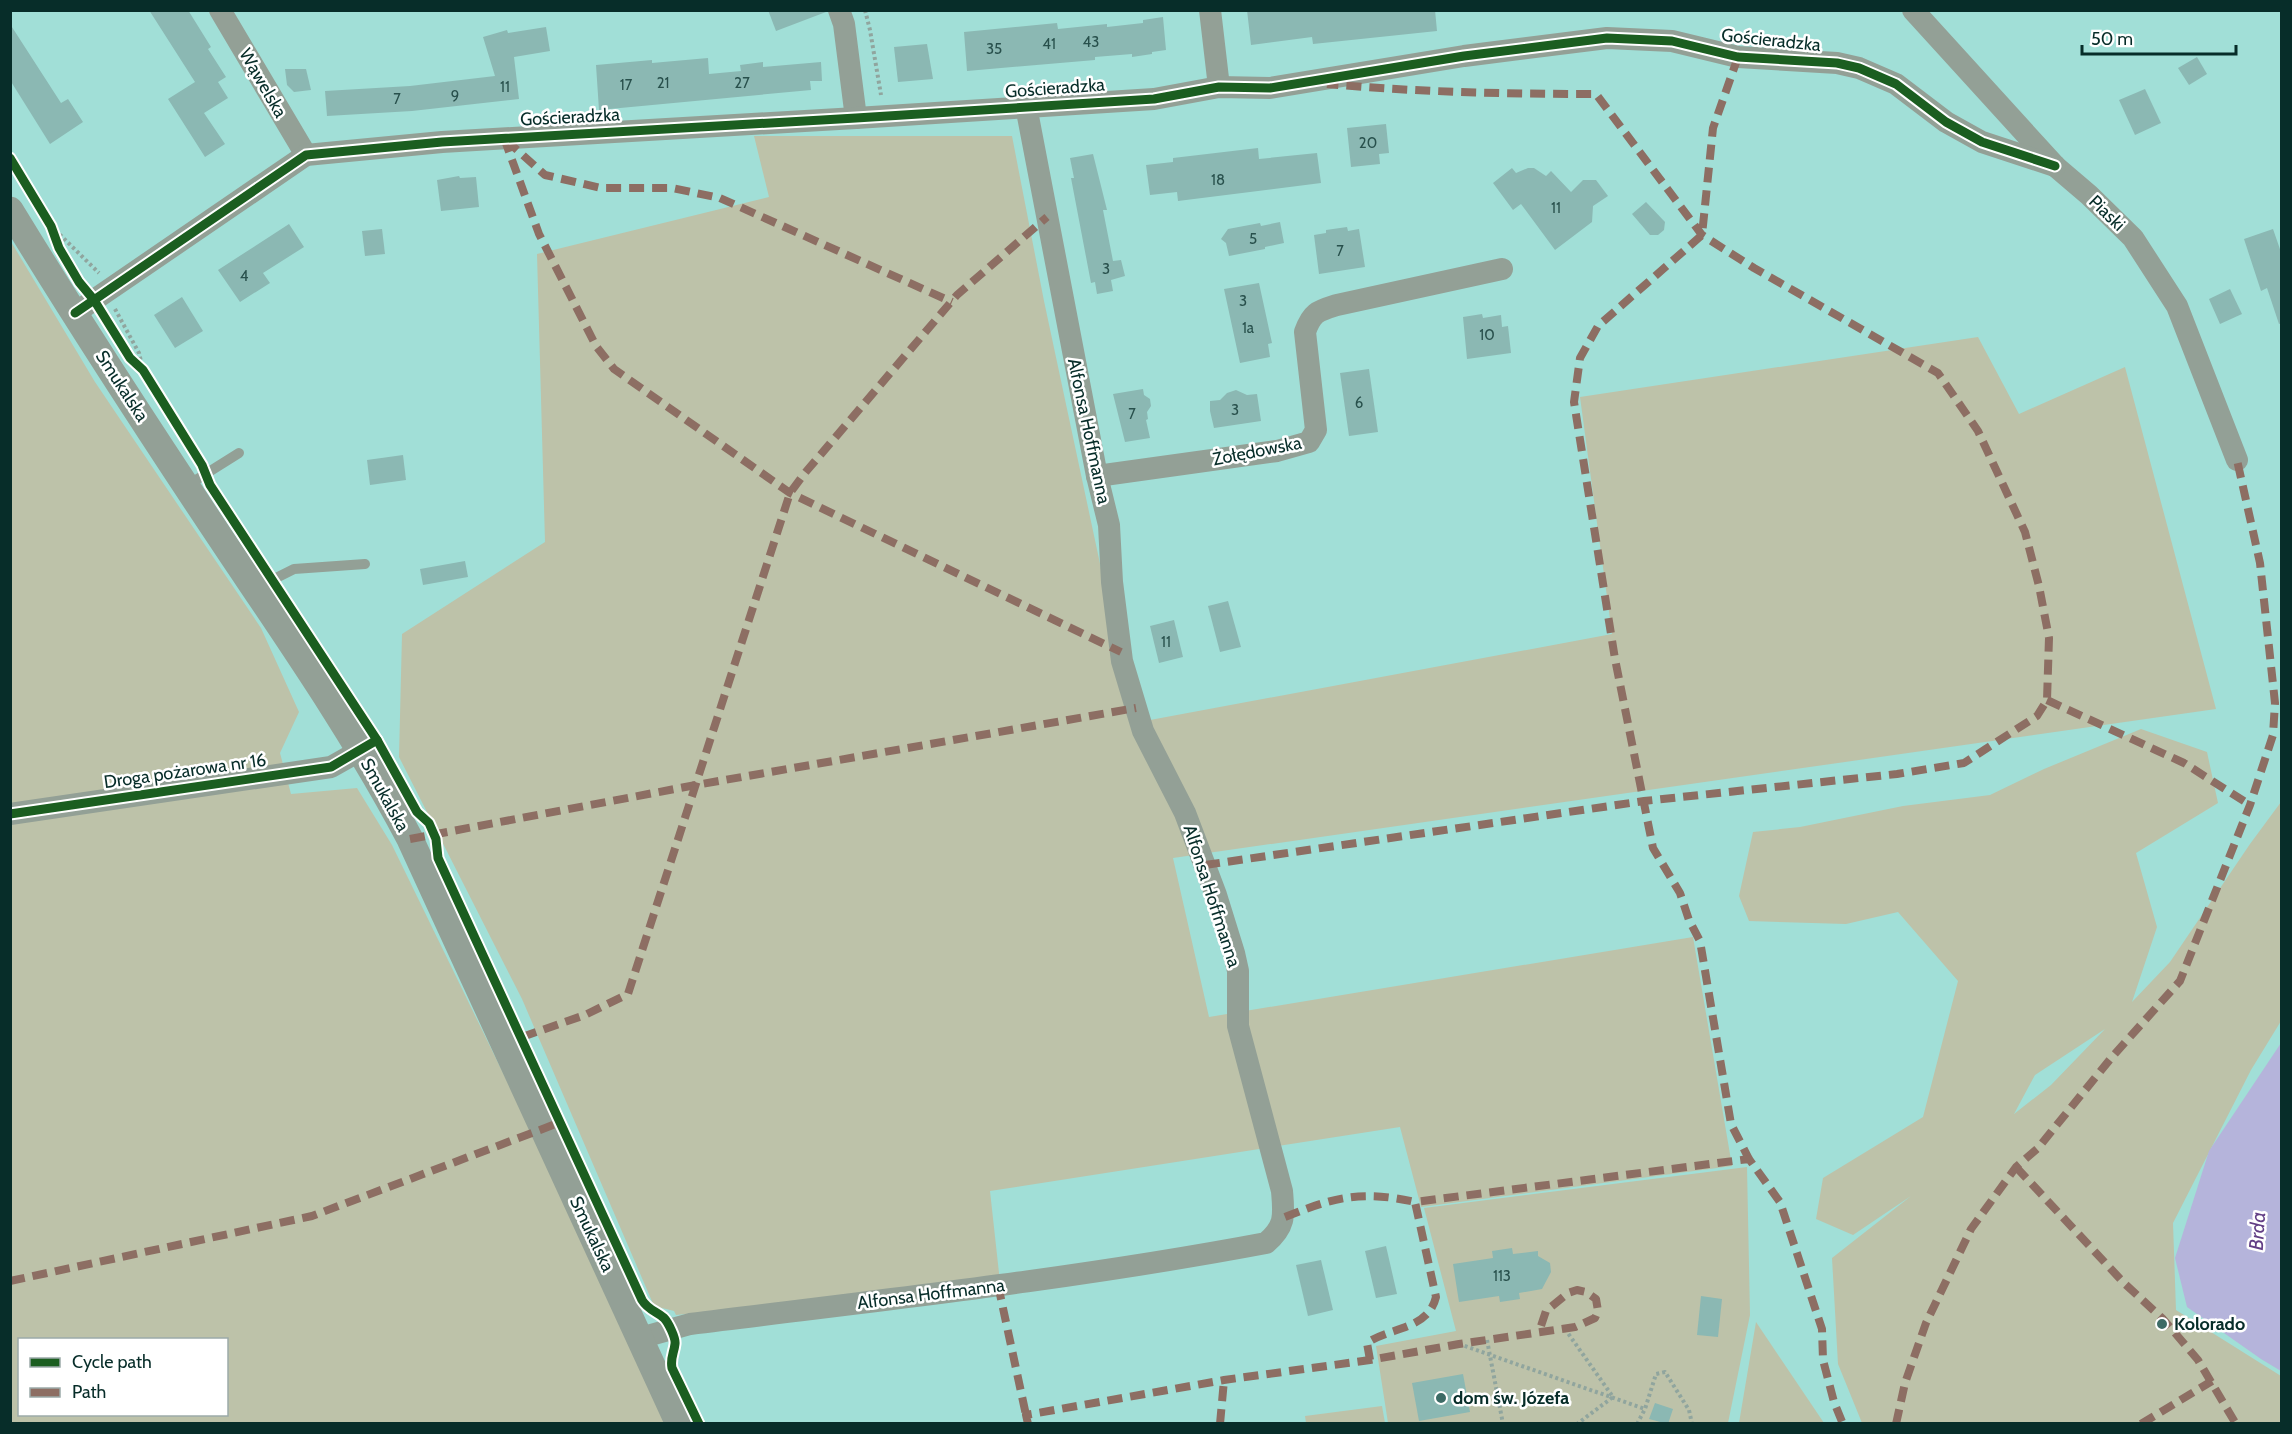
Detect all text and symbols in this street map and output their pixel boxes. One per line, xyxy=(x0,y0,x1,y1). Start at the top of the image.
scale bar xyxy=(2082,18,2236,56)
street label: Gościeradzka xyxy=(1720,24,1822,56)
text: 50 m xyxy=(2091,28,2133,50)
house number: 43 xyxy=(1083,33,1099,51)
house number: 41 xyxy=(1042,35,1056,53)
house number: 35 xyxy=(986,40,1002,58)
street label: Wąwelska xyxy=(234,45,292,122)
house number: 21 xyxy=(657,74,669,92)
house number: 27 xyxy=(734,74,750,92)
street label: Gościeradzka xyxy=(1004,74,1106,102)
house number: 17 xyxy=(620,76,633,94)
house number: 11 xyxy=(500,78,510,96)
house number: 9 xyxy=(451,87,459,105)
house number: 7 xyxy=(393,90,401,108)
street label: Gościeradzka xyxy=(520,103,621,131)
house number: 20 xyxy=(1359,134,1377,152)
house number: 18 xyxy=(1211,171,1225,189)
street label: Piaski xyxy=(2084,191,2130,235)
house number: 11 xyxy=(1551,199,1561,217)
house number: 5 xyxy=(1249,230,1257,248)
house number: 7 xyxy=(1336,242,1344,260)
house number: 3 xyxy=(1102,260,1110,278)
house number: 4 xyxy=(240,267,249,285)
house number: 3 xyxy=(1239,292,1247,310)
house number: 1a xyxy=(1242,319,1255,337)
house number: 10 xyxy=(1479,326,1495,344)
street label: Smukalska xyxy=(91,346,153,426)
street label: Alfonsa Hoffmanna xyxy=(1063,356,1115,506)
house number: 6 xyxy=(1355,394,1363,412)
house number: 3 xyxy=(1231,401,1239,419)
house number: 7 xyxy=(1128,405,1136,423)
street label: Żołędowska xyxy=(1211,432,1304,470)
house number: 11 xyxy=(1161,633,1171,651)
street label: Droga pożarowa nr 16 xyxy=(102,749,268,793)
street label: Smukalska xyxy=(356,754,414,836)
street label: Alfonsa Hoffmanna xyxy=(1179,822,1246,970)
street label: Smukalska xyxy=(565,1193,619,1275)
water label: Brda xyxy=(2244,1211,2270,1251)
house number: 113 xyxy=(1493,1267,1511,1285)
street label: Alfonsa Hoffmanna xyxy=(856,1274,1006,1314)
place label: Kolorado xyxy=(2174,1313,2245,1335)
marker: Kolorado xyxy=(2155,1317,2169,1331)
legend xyxy=(18,1338,228,1416)
text: Cycle path xyxy=(72,1351,152,1373)
text: Path xyxy=(72,1381,106,1403)
place label: dom św. Józefa xyxy=(1453,1387,1569,1409)
marker: dom św. Józefa xyxy=(1434,1391,1448,1405)

